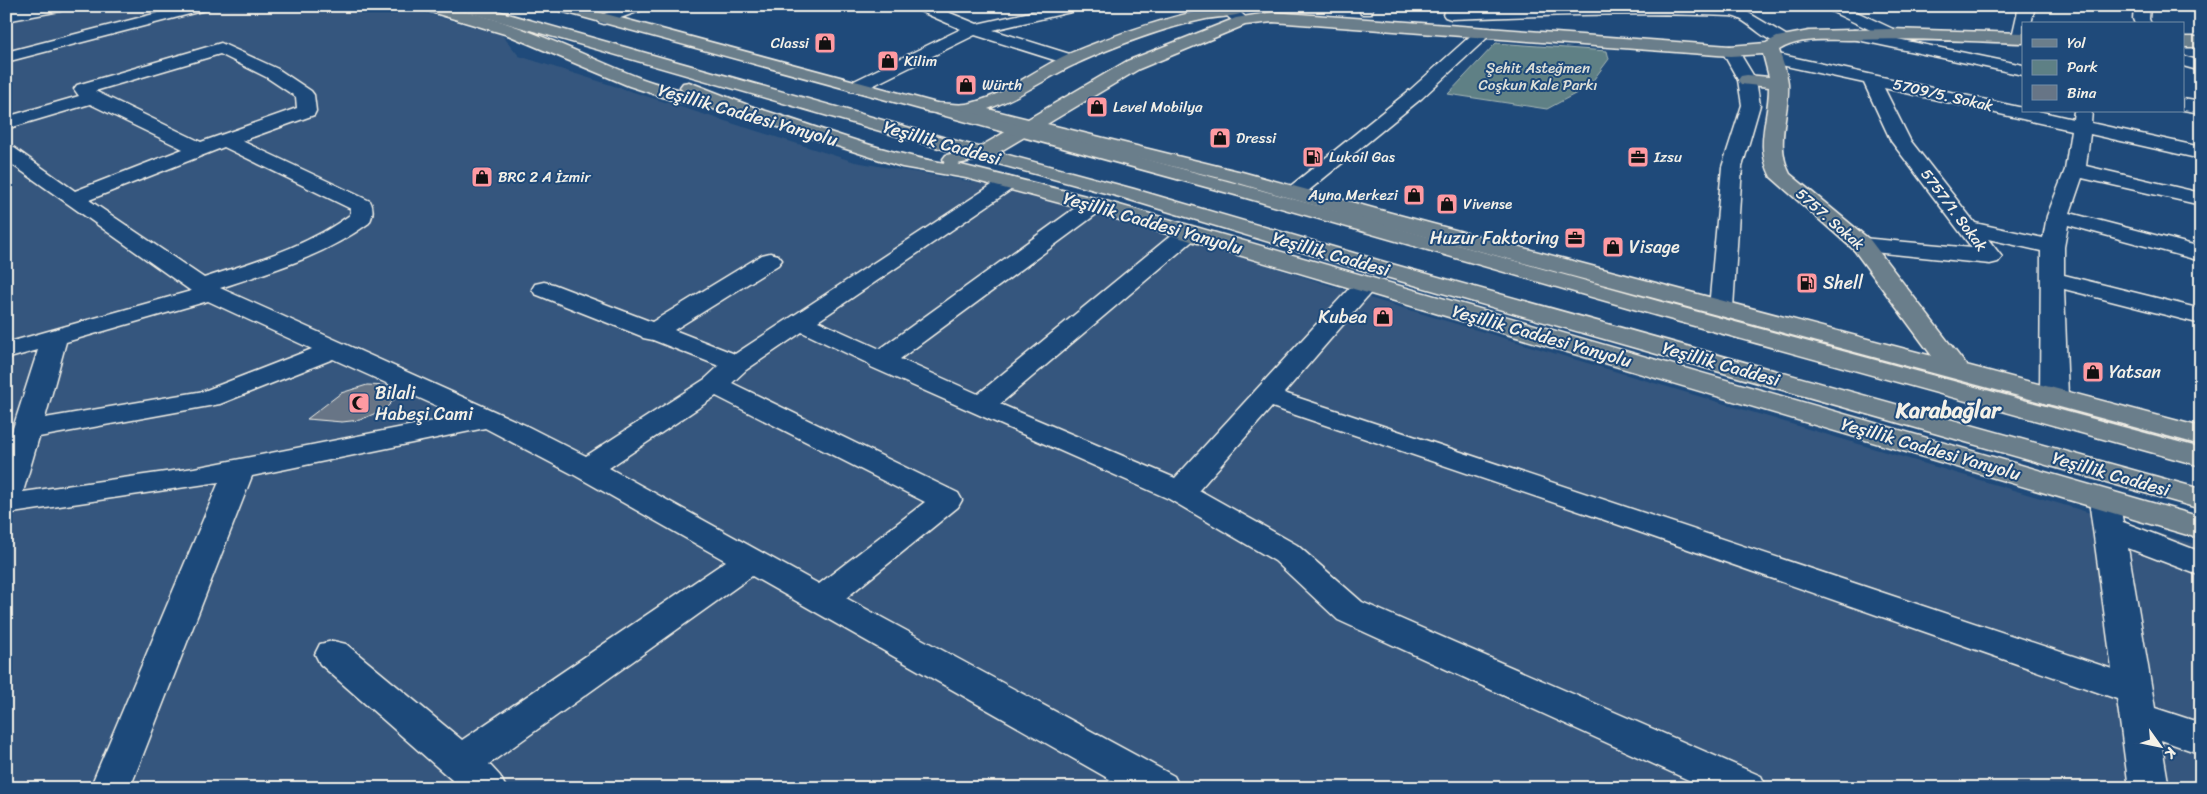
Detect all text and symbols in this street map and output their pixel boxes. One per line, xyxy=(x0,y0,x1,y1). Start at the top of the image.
legend xyxy=(2022,22,2184,112)
place label: Classi xyxy=(771,30,810,56)
text: Yol xyxy=(2067,30,2086,56)
shop icon: Classi xyxy=(813,31,837,55)
place label: Kilim xyxy=(904,48,937,74)
shop icon: Kilim xyxy=(876,49,900,73)
text: Park xyxy=(2067,54,2098,80)
park label: Şehit Asteğmen Coşkun Kale Parkı xyxy=(1479,55,1598,98)
street label: 5709/5. Sokak xyxy=(1890,71,1996,119)
place label: Würth xyxy=(982,72,1022,98)
shop icon: Würth xyxy=(954,73,978,97)
street label: Yeşillik Caddesi Yanyolu xyxy=(654,74,842,156)
text: Bina xyxy=(2067,80,2097,106)
place label: Level Mobilya xyxy=(1113,94,1203,120)
shop icon: Level Mobilya xyxy=(1085,95,1109,119)
street label: Yeşillik Caddesi xyxy=(880,111,1005,175)
place label: Dressi xyxy=(1236,125,1277,151)
shop icon: Dressi xyxy=(1208,126,1232,150)
place label: Lukoil Gas xyxy=(1329,144,1396,170)
place label: Izsu xyxy=(1653,144,1682,170)
fuel station icon: Lukoil Gas xyxy=(1301,145,1325,169)
office icon: Izsu xyxy=(1626,145,1650,169)
street label: 5757/1. Sokak xyxy=(1914,163,1994,257)
place label: BRC 2 A İzmir xyxy=(498,164,591,190)
shop icon: BRC 2 A İzmir xyxy=(470,165,494,189)
street label: Yeşillik Caddesi Yanyolu xyxy=(1059,182,1247,264)
place label: Ayna Merkezi xyxy=(1307,182,1399,208)
street label: 5757. Sokak xyxy=(1790,182,1870,257)
shop icon: Ayna Merkezi xyxy=(1402,183,1426,207)
place label: Vivense xyxy=(1463,191,1512,217)
shop icon: Vivense xyxy=(1435,192,1459,216)
street label: Yeşillik Caddesi xyxy=(1269,222,1394,286)
place label: Huzur Faktoring xyxy=(1430,222,1559,254)
office icon: Huzur Faktoring xyxy=(1563,226,1587,250)
place label: Visage xyxy=(1629,231,1680,263)
shop icon: Visage xyxy=(1601,235,1625,259)
place label: Shell xyxy=(1823,267,1864,299)
fuel station icon: Shell xyxy=(1795,271,1819,295)
street label: Yeşillik Caddesi Yanyolu xyxy=(1448,295,1636,377)
place label: Kubea xyxy=(1318,301,1367,333)
shop icon: Kubea xyxy=(1371,305,1395,329)
street label: Yeşillik Caddesi xyxy=(1659,332,1784,396)
place label: Yatsan xyxy=(2109,356,2161,388)
shop icon: Yatsan xyxy=(2081,360,2105,384)
place label: Bilali Habeşi Cami xyxy=(375,377,474,430)
mosque icon: Bilali Habeşi Cami xyxy=(347,391,371,415)
district label: Karabağlar xyxy=(1895,391,2002,430)
street label: Yeşillik Caddesi Yanyolu xyxy=(1837,408,2025,490)
street label: Yeşillik Caddesi xyxy=(2049,442,2174,506)
north arrow xyxy=(2134,722,2184,772)
text: K xyxy=(2157,742,2184,764)

